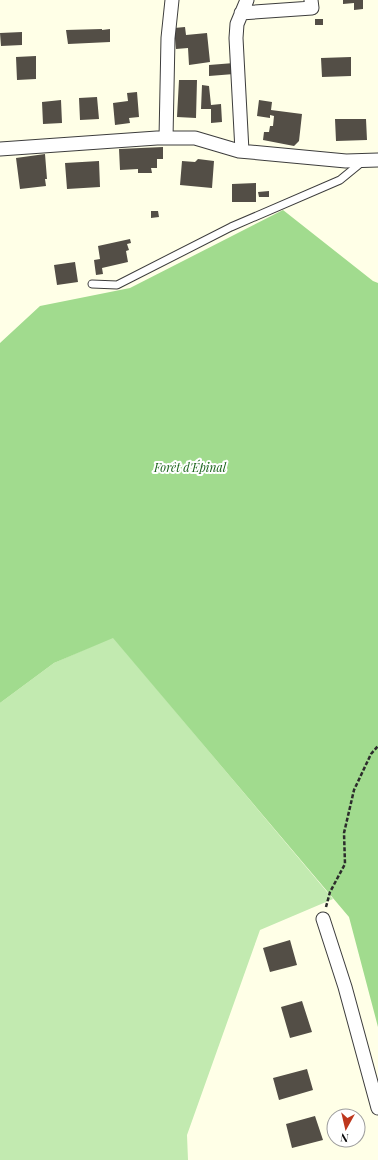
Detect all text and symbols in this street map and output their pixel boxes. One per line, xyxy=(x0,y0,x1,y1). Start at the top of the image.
park label: Forêt d'Épinal xyxy=(153,459,227,475)
north arrow xyxy=(326,1108,366,1148)
text: N xyxy=(340,1130,350,1146)

